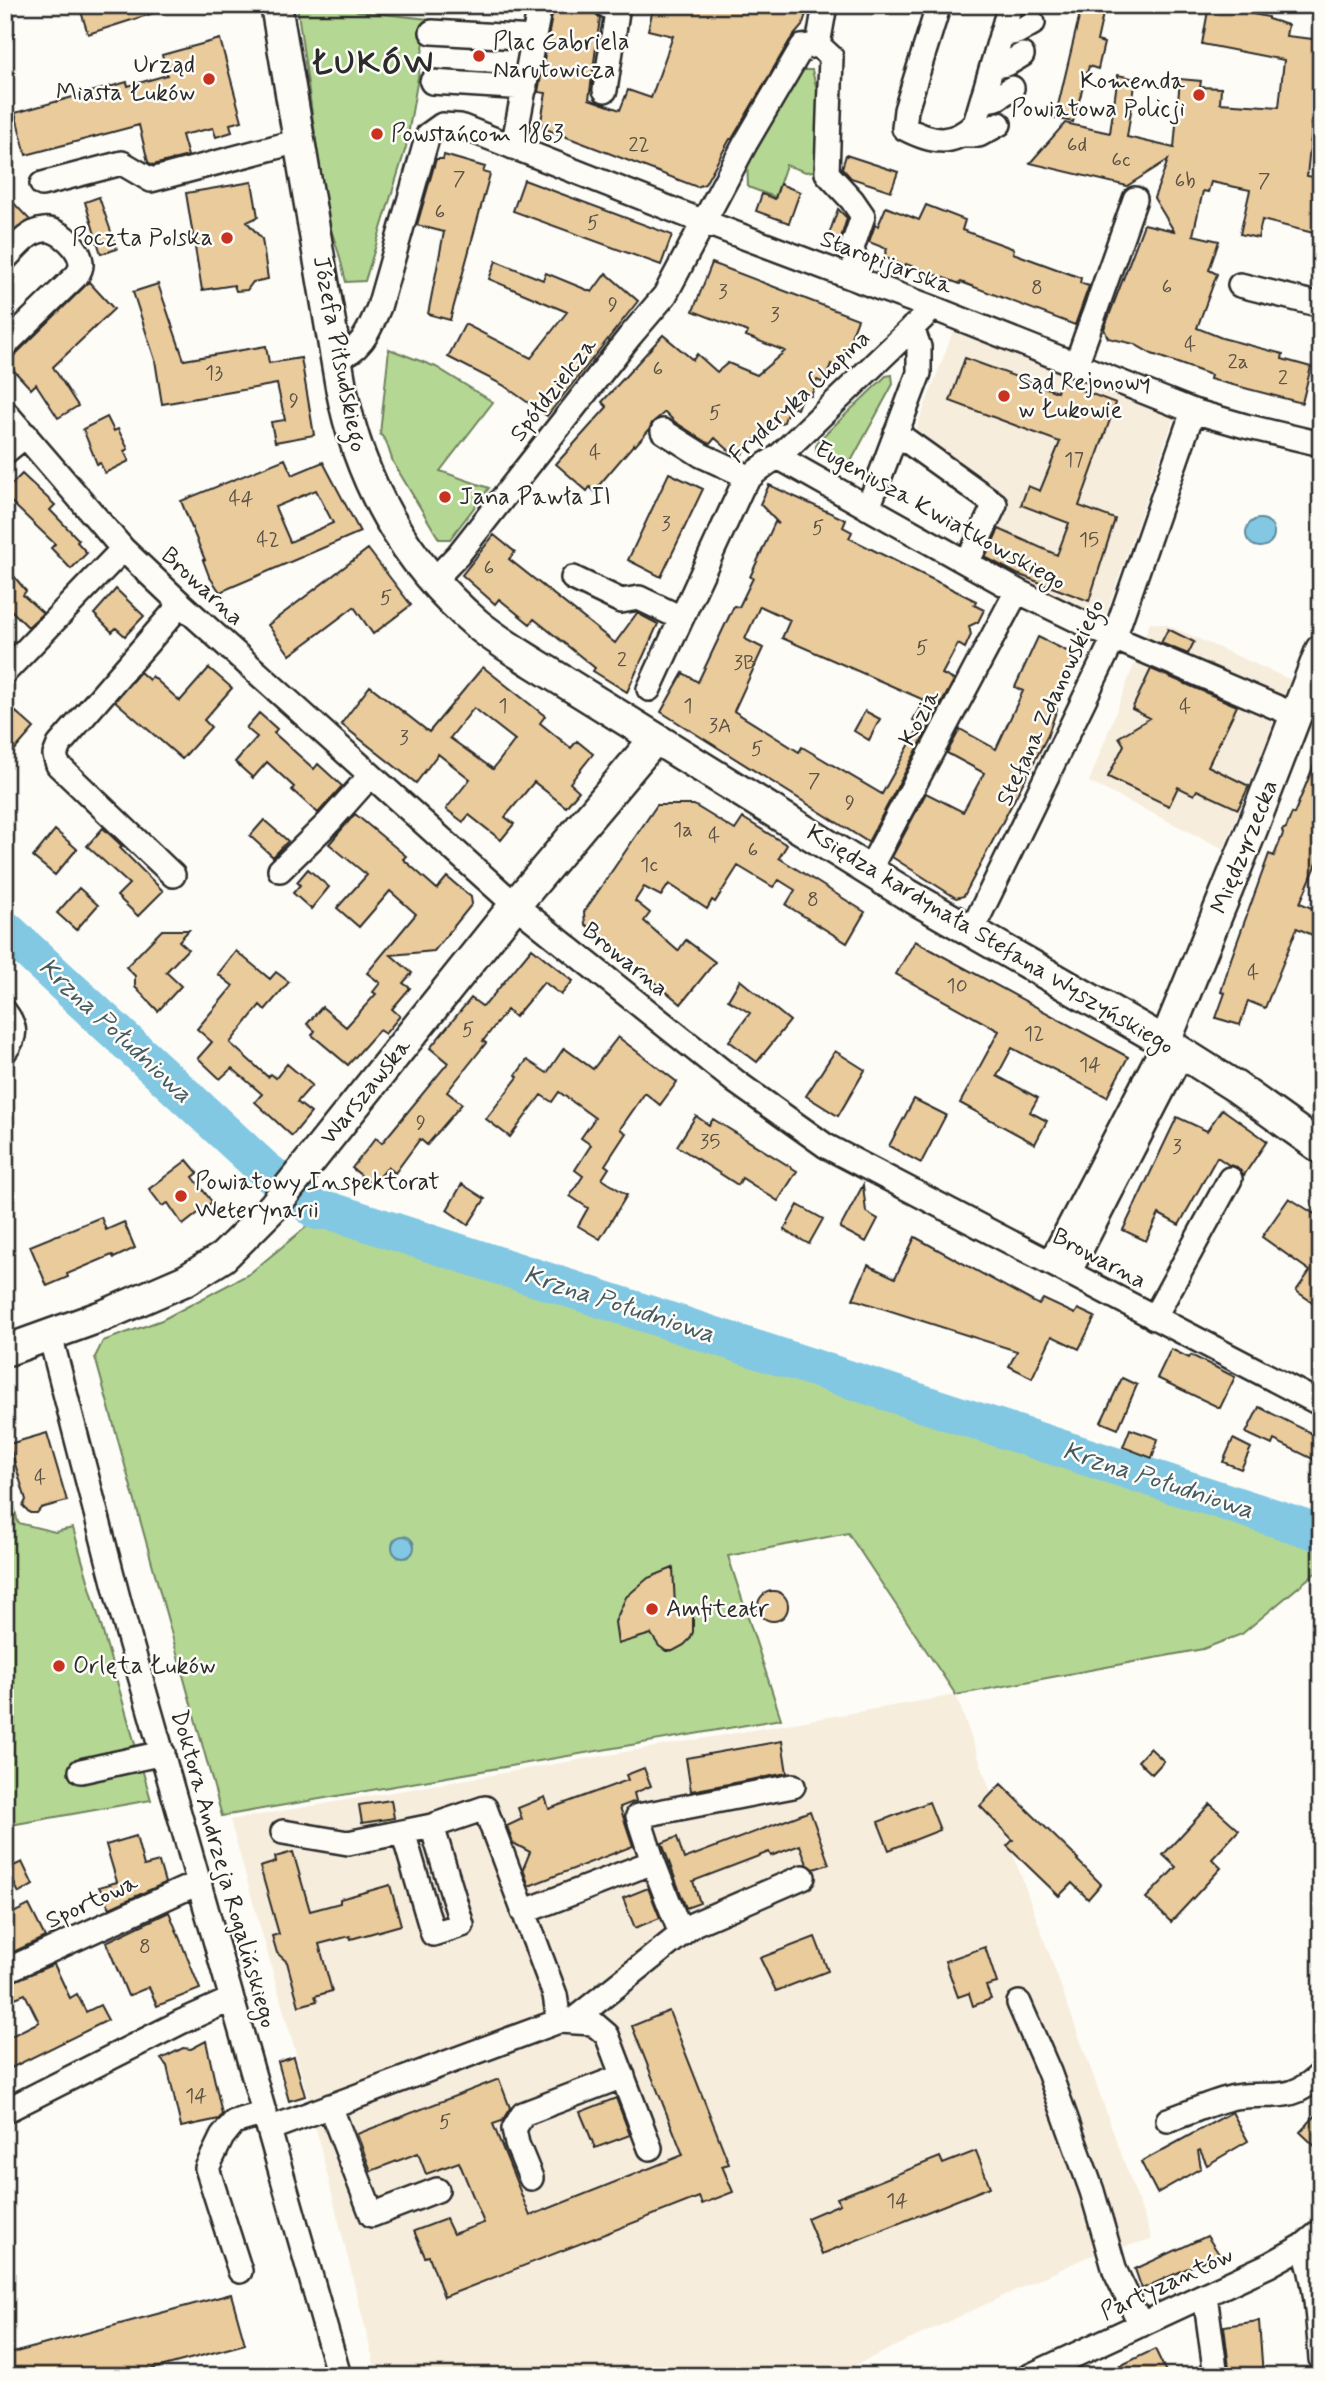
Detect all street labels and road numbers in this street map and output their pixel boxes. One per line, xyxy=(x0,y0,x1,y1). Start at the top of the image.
street label: Staropijarska xyxy=(815,224,957,303)
street label: Józefa Piłsudskiego xyxy=(302,253,373,455)
street label: Fryderyka Chopina xyxy=(723,323,877,471)
street label: Spółdzielcza xyxy=(504,331,605,449)
street label: Eugeniusza Kwiatkowskiego xyxy=(808,434,1071,600)
street label: Browarna xyxy=(154,541,250,633)
street label: Stefana Zdanowskiego xyxy=(989,595,1115,813)
street label: Kozia xyxy=(892,684,948,752)
street label: Międzyrzecka xyxy=(1204,775,1286,919)
street label: Księdza kardynała Stefana Wyszyńskiego xyxy=(800,818,1179,1064)
street label: Browarna xyxy=(575,916,675,1004)
street label: Warszawska xyxy=(313,1032,419,1152)
street label: Browarna xyxy=(1047,1221,1151,1297)
street label: Doktora Andrzeja Rogalińskiego xyxy=(161,1706,283,2032)
street label: Sportowa xyxy=(41,1867,143,1937)
street label: Partyzantów xyxy=(1096,2240,1238,2328)

